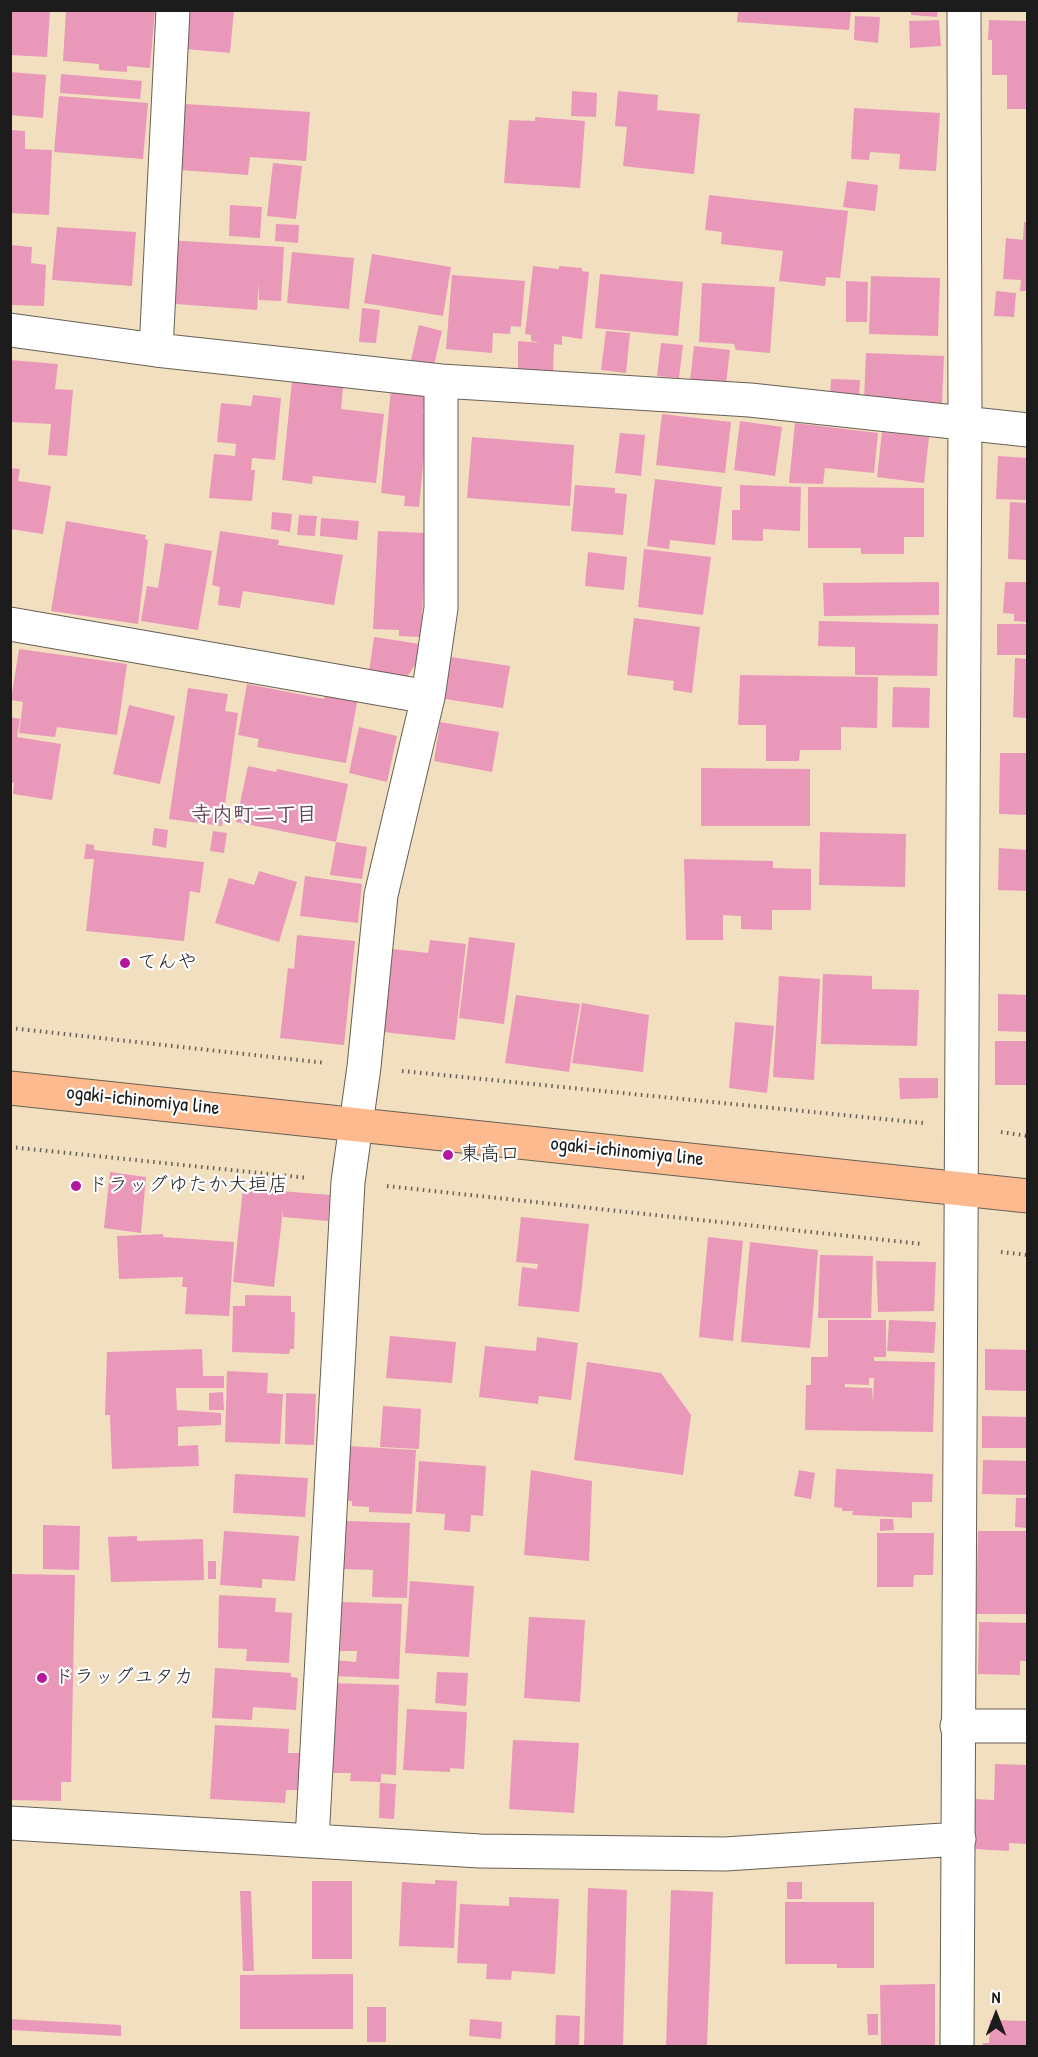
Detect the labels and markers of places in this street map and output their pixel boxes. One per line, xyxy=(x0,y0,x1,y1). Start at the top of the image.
place label: てんや xyxy=(137,951,197,975)
marker: てんや xyxy=(118,956,132,970)
place label: 東高口 xyxy=(460,1143,520,1167)
marker: 東高口 xyxy=(441,1148,455,1162)
place label: ドラッグゆたか大垣店 xyxy=(88,1174,288,1198)
marker: ドラッグゆたか大垣店 xyxy=(69,1179,83,1193)
place label: ドラッグユタカ xyxy=(54,1666,194,1690)
marker: ドラッグユタカ xyxy=(35,1671,49,1685)

